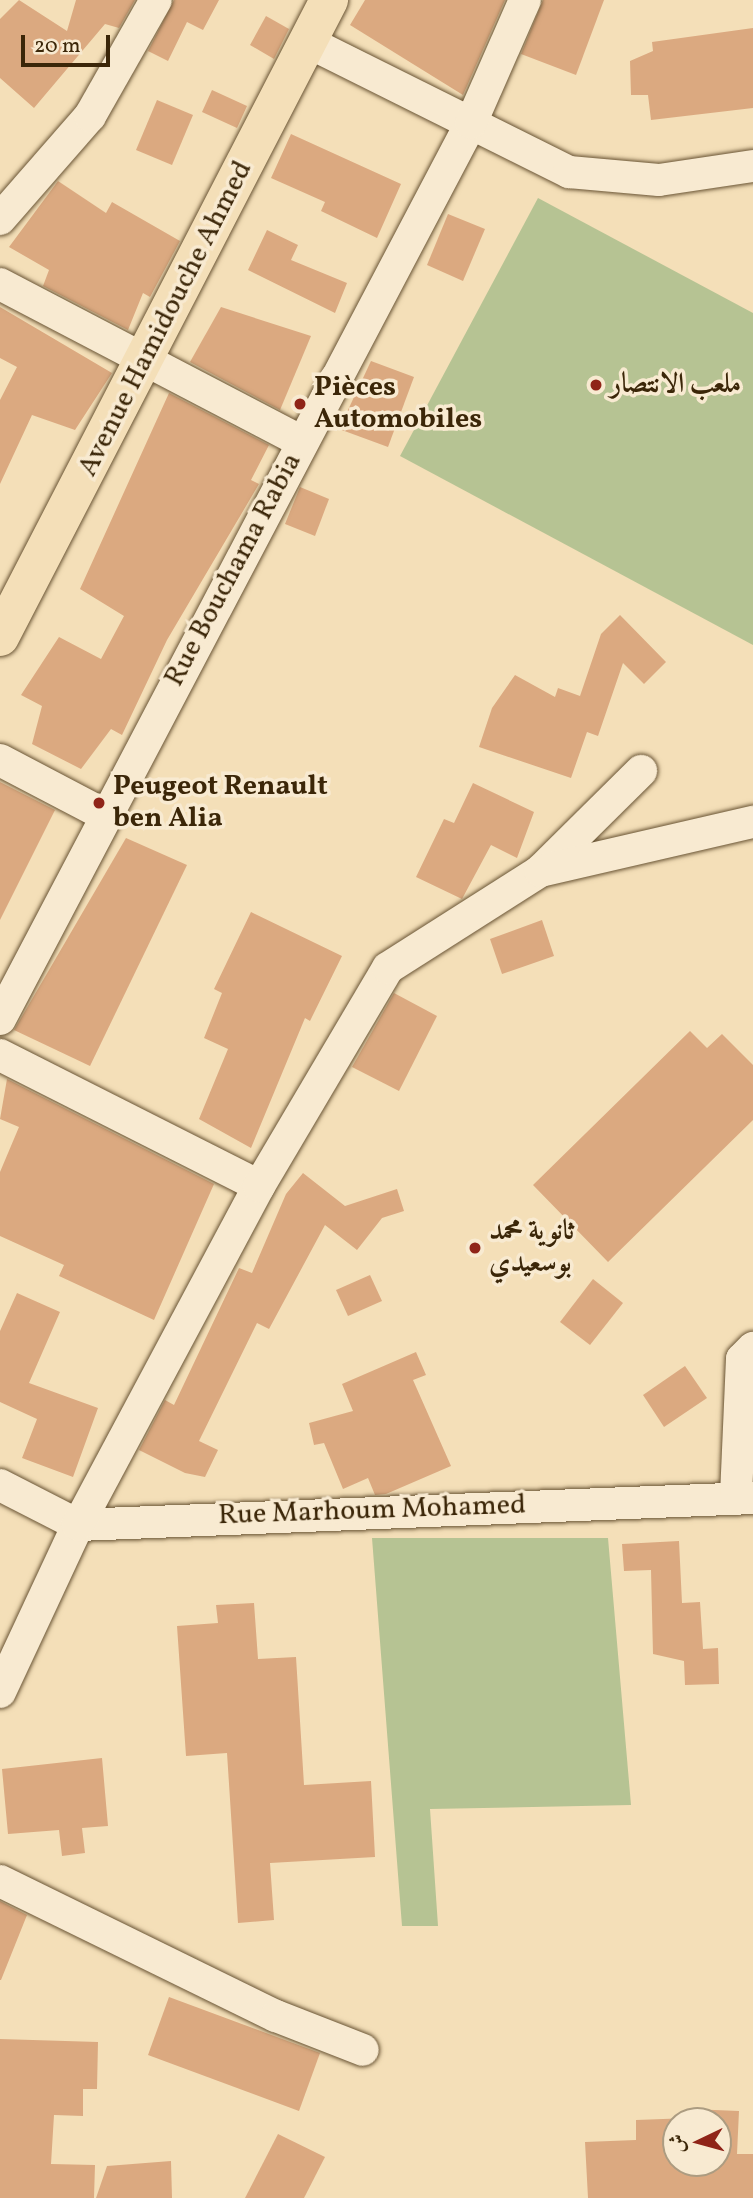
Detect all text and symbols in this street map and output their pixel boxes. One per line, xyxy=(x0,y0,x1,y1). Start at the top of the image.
scale bar xyxy=(24,21,114,65)
text: 20 m xyxy=(34,32,80,61)
street label: Avenue Hamidouche Ahmed xyxy=(72,156,260,482)
place label: ملعب الانتصار xyxy=(610,368,741,402)
place label: Pièces Automobiles xyxy=(314,371,482,437)
marker: ملعب الانتصار xyxy=(588,377,604,393)
marker: Pièces Automobiles xyxy=(292,396,308,412)
street label: Rue Bouchama Rabia xyxy=(158,448,310,692)
place label: Peugeot Renault ben Alia xyxy=(113,770,328,836)
marker: Peugeot Renault ben Alia xyxy=(91,795,107,811)
place label: ثانوية محمد بوسعيدي xyxy=(489,1215,574,1281)
marker: ثانوية محمد بوسعيدي xyxy=(467,1240,483,1256)
street label: Rue Marhoum Mohamed xyxy=(218,1489,526,1533)
north arrow xyxy=(662,2107,732,2177)
text: ش xyxy=(664,2133,692,2154)

